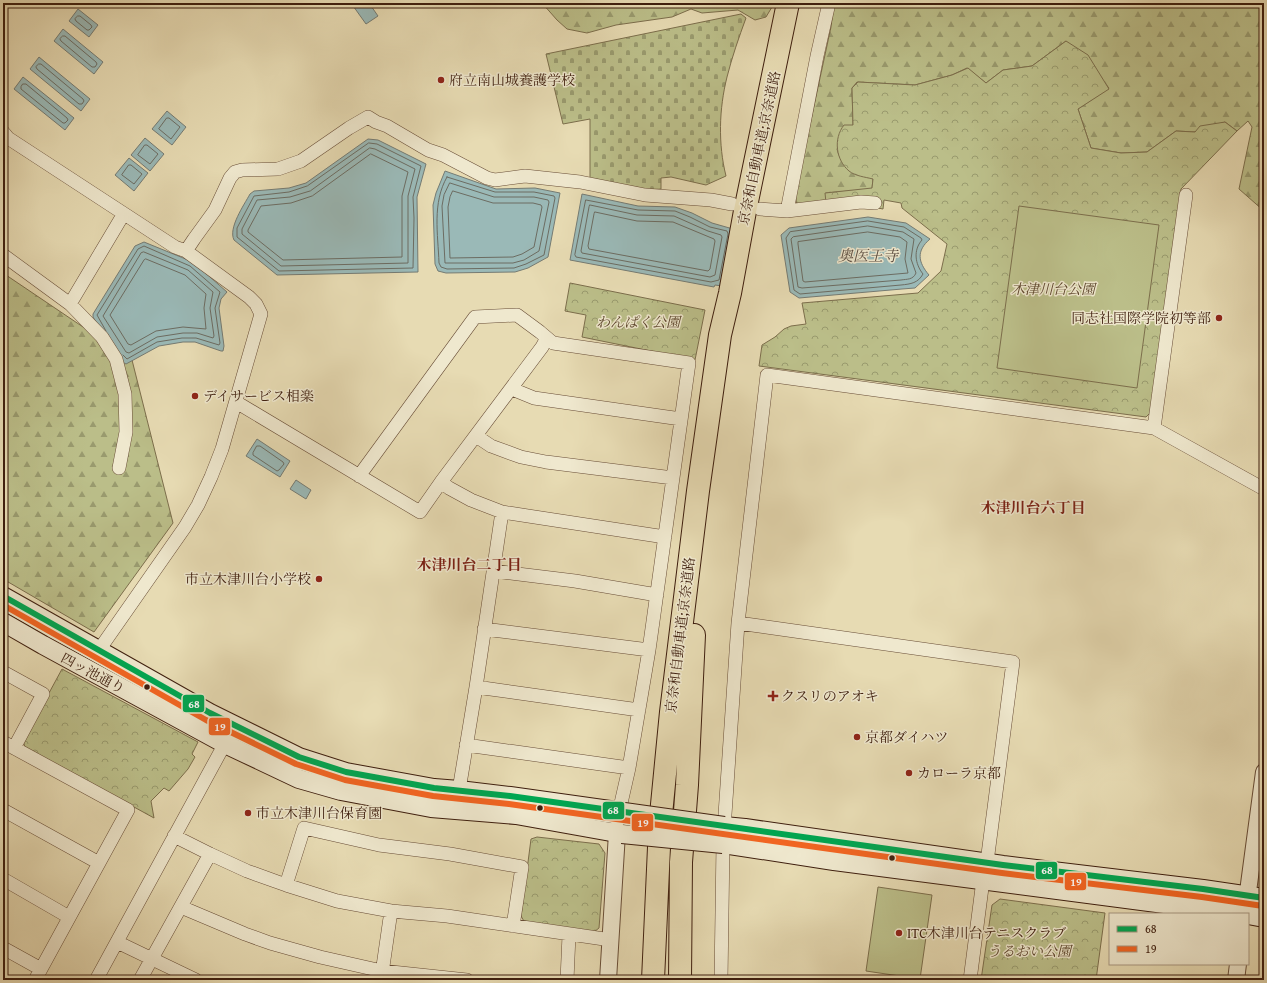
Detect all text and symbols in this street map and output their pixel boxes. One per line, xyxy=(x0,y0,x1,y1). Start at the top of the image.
street label: 京奈和自動車道;京奈道路 xyxy=(733,69,785,227)
place label: 府立南山城養護学校 xyxy=(449,70,575,90)
marker: 府立南山城養護学校 xyxy=(436,75,446,85)
water label: 奥医王寺 xyxy=(838,245,900,266)
park label: 木津川台公園 xyxy=(1011,279,1097,299)
place label: 同志社国際学院初等部 xyxy=(1071,308,1211,328)
park label: わんぱく公園 xyxy=(596,312,682,332)
marker: 同志社国際学院初等部 xyxy=(1214,313,1224,323)
place label: デイサービス相楽 xyxy=(203,386,314,406)
marker: デイサービス相楽 xyxy=(190,391,200,401)
district label: 木津川台六丁目 xyxy=(980,497,1086,518)
district label: 木津川台二丁目 xyxy=(416,554,522,575)
street label: 京奈和自動車道;京奈道路 xyxy=(660,556,700,714)
place label: 市立木津川台小学校 xyxy=(185,569,311,589)
marker: 市立木津川台小学校 xyxy=(314,574,324,584)
street label: 四ッ池通り xyxy=(57,648,129,698)
unlabelled marker xyxy=(142,682,152,692)
place label: クスリのアオキ xyxy=(781,686,879,706)
marker: クスリのアオキ xyxy=(768,691,778,701)
line badge: 68 xyxy=(182,694,205,713)
text: 68 xyxy=(188,696,200,712)
line badge: 19 xyxy=(208,717,231,736)
text: 19 xyxy=(214,719,226,735)
place label: 京都ダイハツ xyxy=(865,727,948,747)
marker: 京都ダイハツ xyxy=(852,732,862,742)
place label: カローラ京都 xyxy=(917,763,1001,783)
marker: カローラ京都 xyxy=(904,768,914,778)
line badge: 68 xyxy=(602,801,625,820)
text: 68 xyxy=(607,802,619,818)
place label: 市立木津川台保育園 xyxy=(256,803,382,823)
unlabelled marker xyxy=(535,803,545,813)
marker: 市立木津川台保育園 xyxy=(243,808,253,818)
line badge: 19 xyxy=(631,813,654,832)
text: 19 xyxy=(637,815,649,831)
unlabelled marker xyxy=(887,853,897,863)
line badge: 68 xyxy=(1035,861,1058,880)
text: 68 xyxy=(1041,862,1053,878)
line badge: 19 xyxy=(1064,872,1087,891)
text: 19 xyxy=(1070,874,1082,890)
legend xyxy=(1109,913,1249,965)
text: 68 xyxy=(1145,920,1157,937)
place label: ITC木津川台テニスクラブ xyxy=(907,923,1066,943)
marker: ITC木津川台テニスクラブ xyxy=(894,928,904,938)
text: 19 xyxy=(1145,940,1157,957)
park label: うるおい公園 xyxy=(987,941,1073,961)

